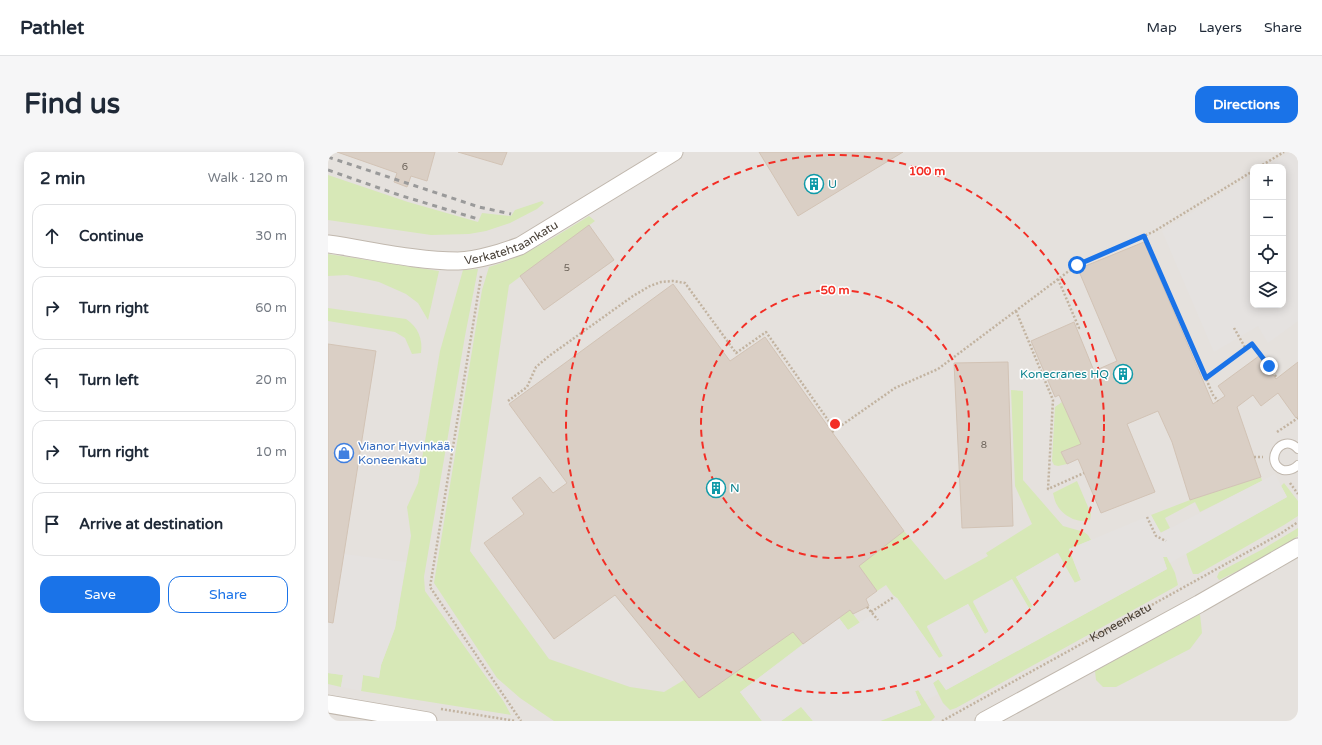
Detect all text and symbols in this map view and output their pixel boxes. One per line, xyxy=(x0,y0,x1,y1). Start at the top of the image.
text: Pathlet xyxy=(20,17,84,39)
text: Map xyxy=(1147,19,1177,36)
text: Layers xyxy=(1199,19,1242,36)
text: Share xyxy=(1264,19,1302,36)
button: Directions xyxy=(1195,86,1298,123)
text: Find us xyxy=(24,87,120,121)
house number: 6 xyxy=(402,161,408,173)
text: 100 m xyxy=(909,164,945,178)
map controls xyxy=(1250,164,1286,308)
button: + xyxy=(1250,164,1286,200)
text: 2 min xyxy=(40,168,85,189)
text: Walk · 120 m xyxy=(208,170,288,186)
building icon: U xyxy=(803,173,825,195)
place label: U xyxy=(828,177,837,191)
button: − xyxy=(1250,200,1286,236)
street label: Verkatehtaankatu xyxy=(463,218,561,268)
icon: ahead xyxy=(41,225,63,247)
text: Continue xyxy=(79,227,143,245)
text: 30 m xyxy=(255,228,287,244)
button: locate xyxy=(1250,236,1286,272)
route start xyxy=(1068,256,1086,274)
house number: 5 xyxy=(564,262,570,274)
button: layers xyxy=(1250,272,1286,308)
text: 50 m xyxy=(820,283,850,297)
icon: right xyxy=(41,297,63,319)
text: Turn right xyxy=(79,299,149,317)
text: 60 m xyxy=(255,300,287,316)
route end xyxy=(1260,357,1278,375)
building icon: Konecranes HQ xyxy=(1112,363,1134,385)
place label: Konecranes HQ xyxy=(1020,367,1109,381)
icon: left xyxy=(41,369,63,391)
text: Turn left xyxy=(79,371,139,389)
text: 20 m xyxy=(255,372,287,388)
centre of rings xyxy=(828,417,842,431)
place label: Vianor Hyvinkää, Koneenkatu xyxy=(358,439,453,467)
house number: 8 xyxy=(981,439,987,451)
icon: right xyxy=(41,441,63,463)
shop icon: Vianor Hyvinkää, Koneenkatu xyxy=(333,442,355,464)
text: Turn right xyxy=(79,443,149,461)
text: 10 m xyxy=(255,444,287,460)
building icon: N xyxy=(705,477,727,499)
place label: N xyxy=(730,481,740,495)
icon: arrive xyxy=(41,513,63,535)
text: Arrive at destination xyxy=(79,515,223,533)
button: Save xyxy=(40,576,160,613)
button: Share xyxy=(168,576,288,613)
street label: Koneenkatu xyxy=(1087,600,1154,645)

